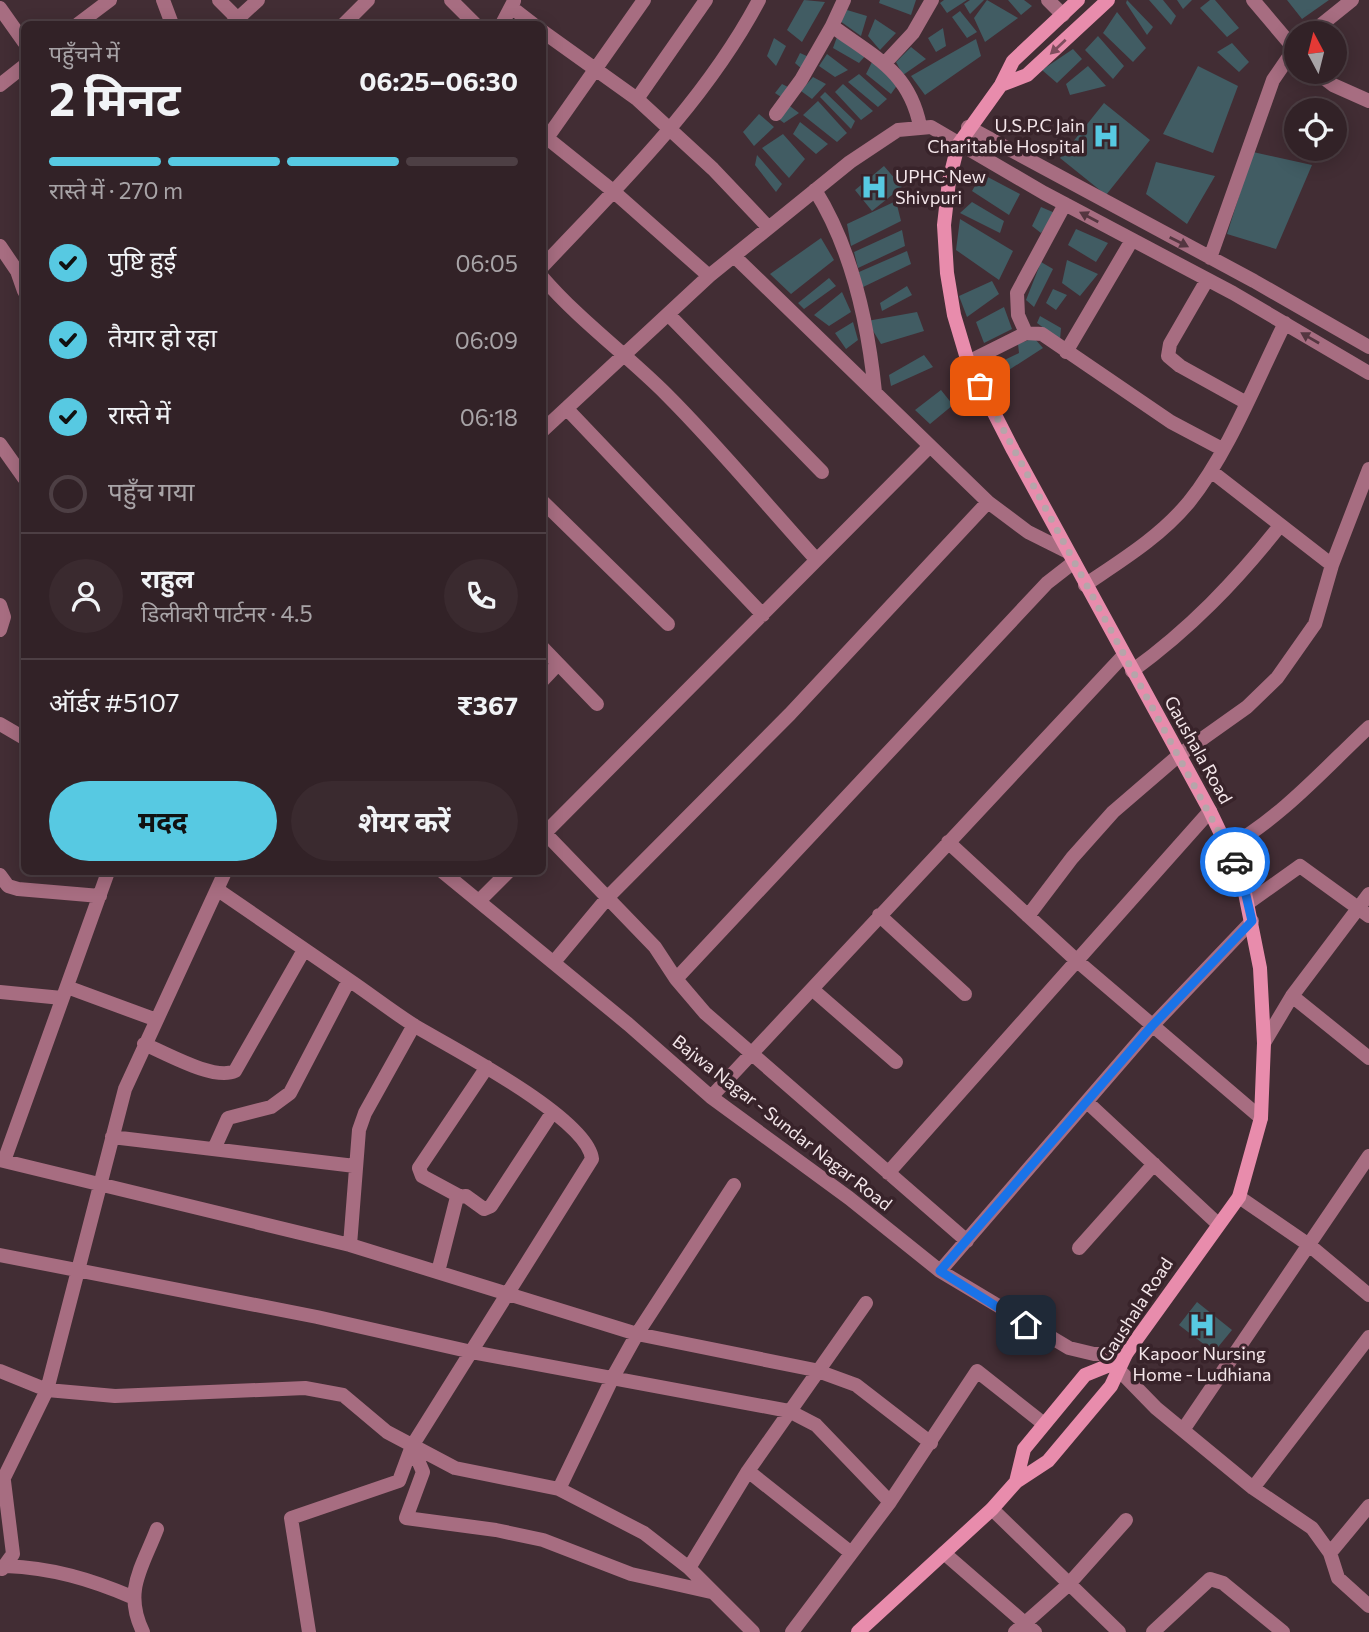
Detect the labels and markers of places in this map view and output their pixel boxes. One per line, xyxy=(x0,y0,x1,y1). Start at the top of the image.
place label: U.S.P.C Jain Charitable Hospital xyxy=(927,114,1085,157)
hospital icon: U.S.P.C Jain Charitable Hospital xyxy=(1091,121,1121,151)
place label: UPHC New Shivpuri xyxy=(895,165,986,208)
hospital icon: UPHC New Shivpuri xyxy=(859,172,889,202)
pin xyxy=(950,356,1010,416)
pin xyxy=(996,1295,1056,1355)
hospital icon: Kapoor Nursing Home - Ludhiana xyxy=(1187,1310,1217,1340)
place label: Kapoor Nursing Home - Ludhiana xyxy=(1133,1342,1271,1385)

